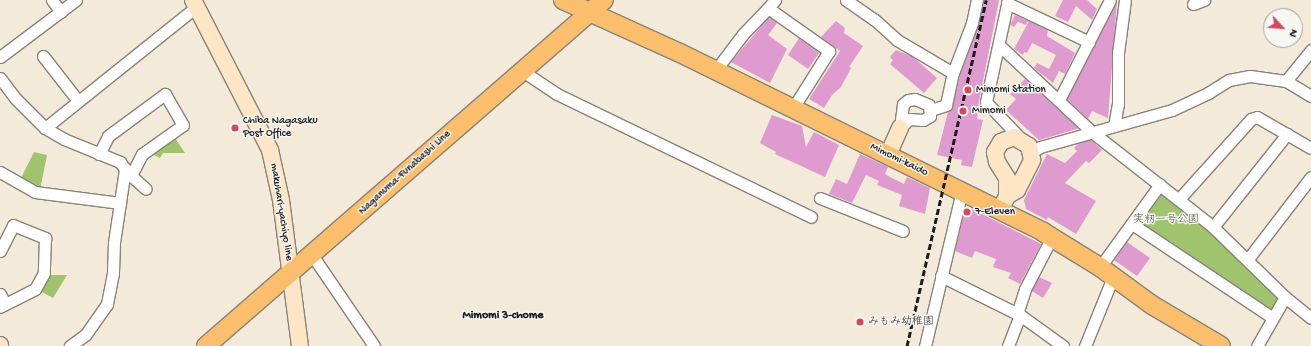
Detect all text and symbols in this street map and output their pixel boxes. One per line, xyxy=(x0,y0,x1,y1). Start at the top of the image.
north arrow xyxy=(1263,8,1303,48)
text: N xyxy=(1286,27,1300,39)
place label: Mimomi Station xyxy=(976,83,1046,97)
marker: Mimomi Station xyxy=(963,85,973,95)
place label: Mimomi xyxy=(972,104,1006,118)
marker: Mimomi xyxy=(957,105,969,117)
place label: Chiba Nagasaku Post Office xyxy=(243,115,318,141)
marker: Chiba Nagasaku Post Office xyxy=(230,123,240,133)
street label: Naganuma-Funabashi Line xyxy=(356,128,454,218)
street label: Mimomi-kaido xyxy=(868,140,930,180)
street label: makuhari-yachiyo line xyxy=(267,162,295,262)
place label: 7-Eleven xyxy=(975,205,1015,219)
marker: 7-Eleven xyxy=(962,207,972,217)
park label: 実籾一号公園 xyxy=(1133,213,1199,227)
district label: Mimomi 3-chome xyxy=(462,310,544,324)
place label: みもみ幼稚園 xyxy=(868,315,934,329)
marker: みもみ幼稚園 xyxy=(855,317,865,327)

